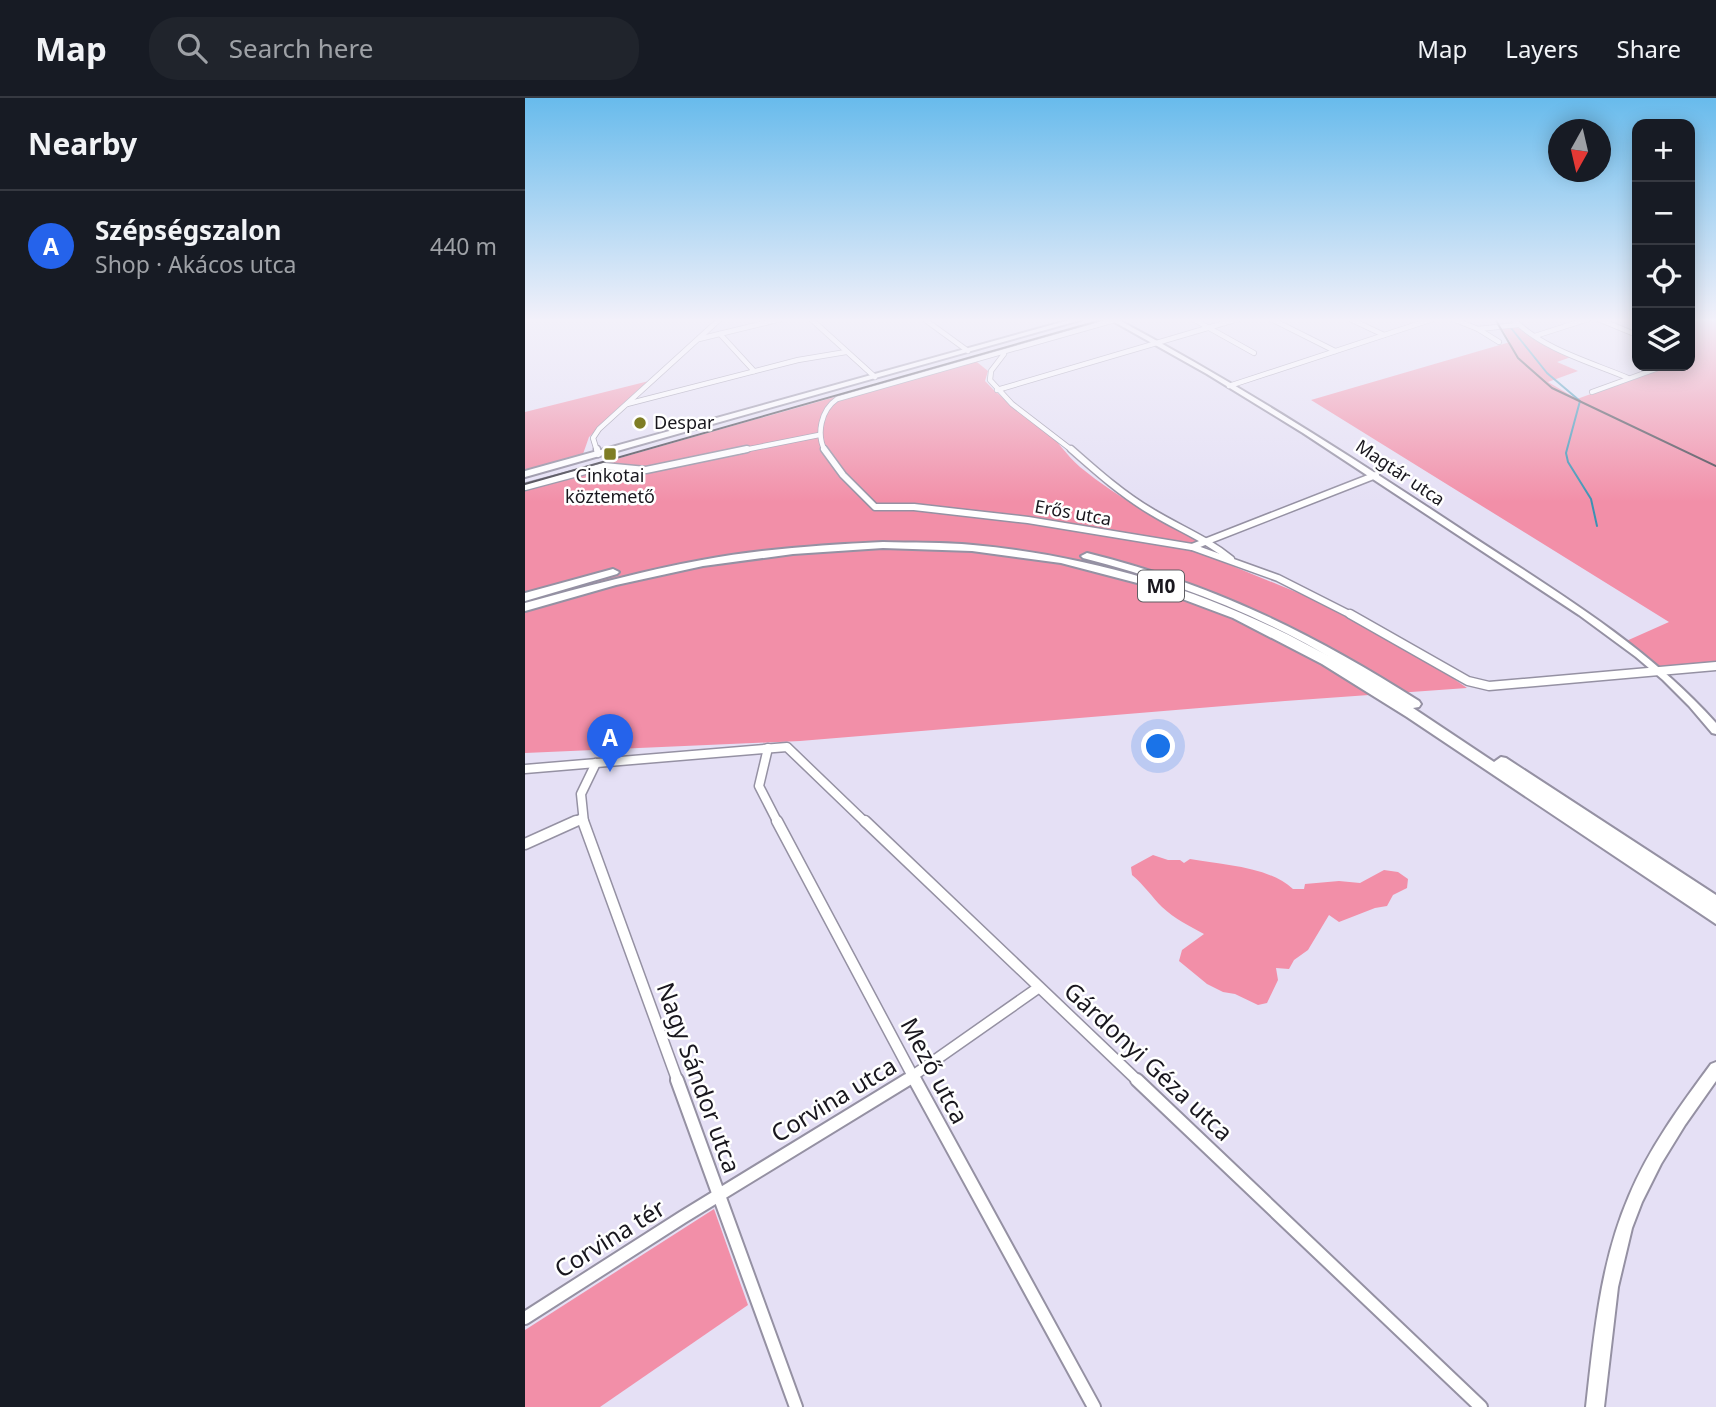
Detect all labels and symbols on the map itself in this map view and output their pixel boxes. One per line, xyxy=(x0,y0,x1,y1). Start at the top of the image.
north arrow xyxy=(1548,119,1611,182)
place label: Despar xyxy=(654,410,715,434)
marker: Despar xyxy=(632,415,648,431)
street label: Magtár utca xyxy=(1351,434,1450,511)
marker: Cinkotai köztemető xyxy=(602,446,618,462)
place label: Cinkotai köztemető xyxy=(565,463,655,508)
street label: Erős utca xyxy=(1033,493,1113,531)
road number: M0 xyxy=(1138,570,1184,601)
pin: A xyxy=(587,714,633,772)
your location xyxy=(1141,729,1175,763)
street label: Gárdonyi Géza utca xyxy=(1058,974,1241,1148)
street label: Nagy Sándor utca xyxy=(650,978,749,1177)
street label: Mező utca xyxy=(894,1012,977,1129)
street label: Corvina utca xyxy=(764,1048,902,1149)
street label: Corvina tér xyxy=(548,1191,671,1285)

